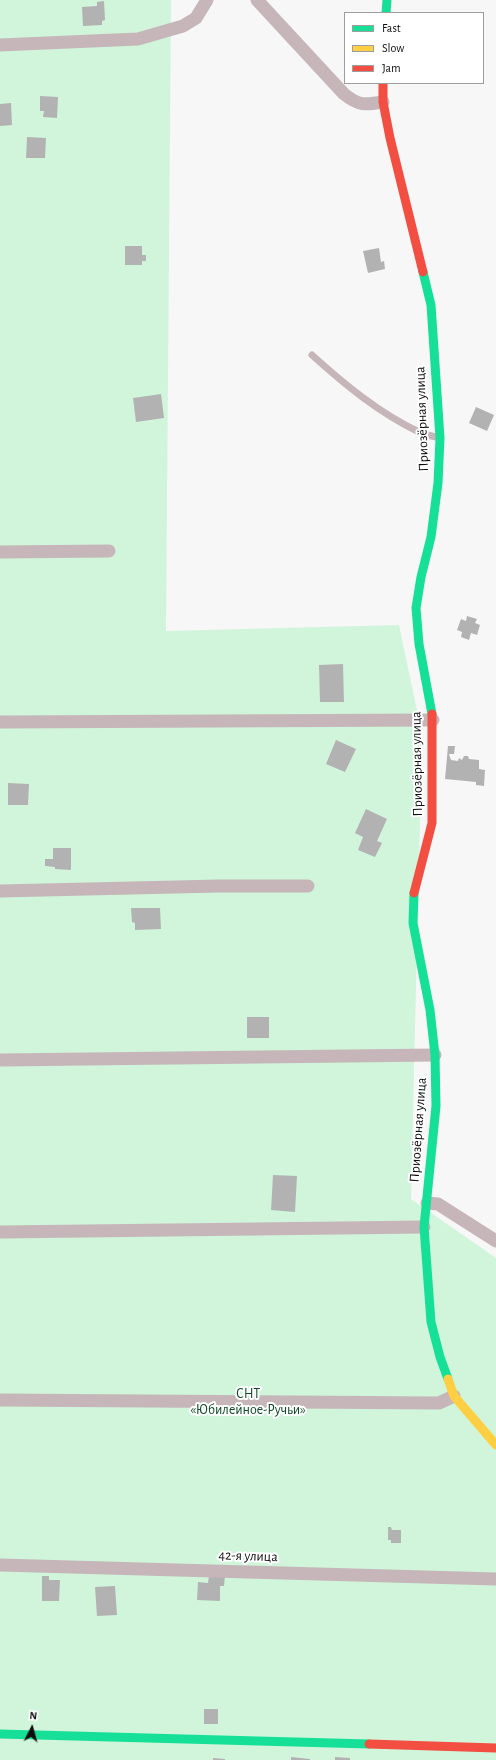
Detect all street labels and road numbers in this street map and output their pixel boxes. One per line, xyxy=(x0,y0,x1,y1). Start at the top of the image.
street label: Приозёрная улица xyxy=(412,366,432,472)
street label: Приозёрная улица xyxy=(408,711,426,817)
street label: Приозёрная улица xyxy=(406,1077,430,1183)
street label: 42-я улица xyxy=(218,1547,278,1565)

